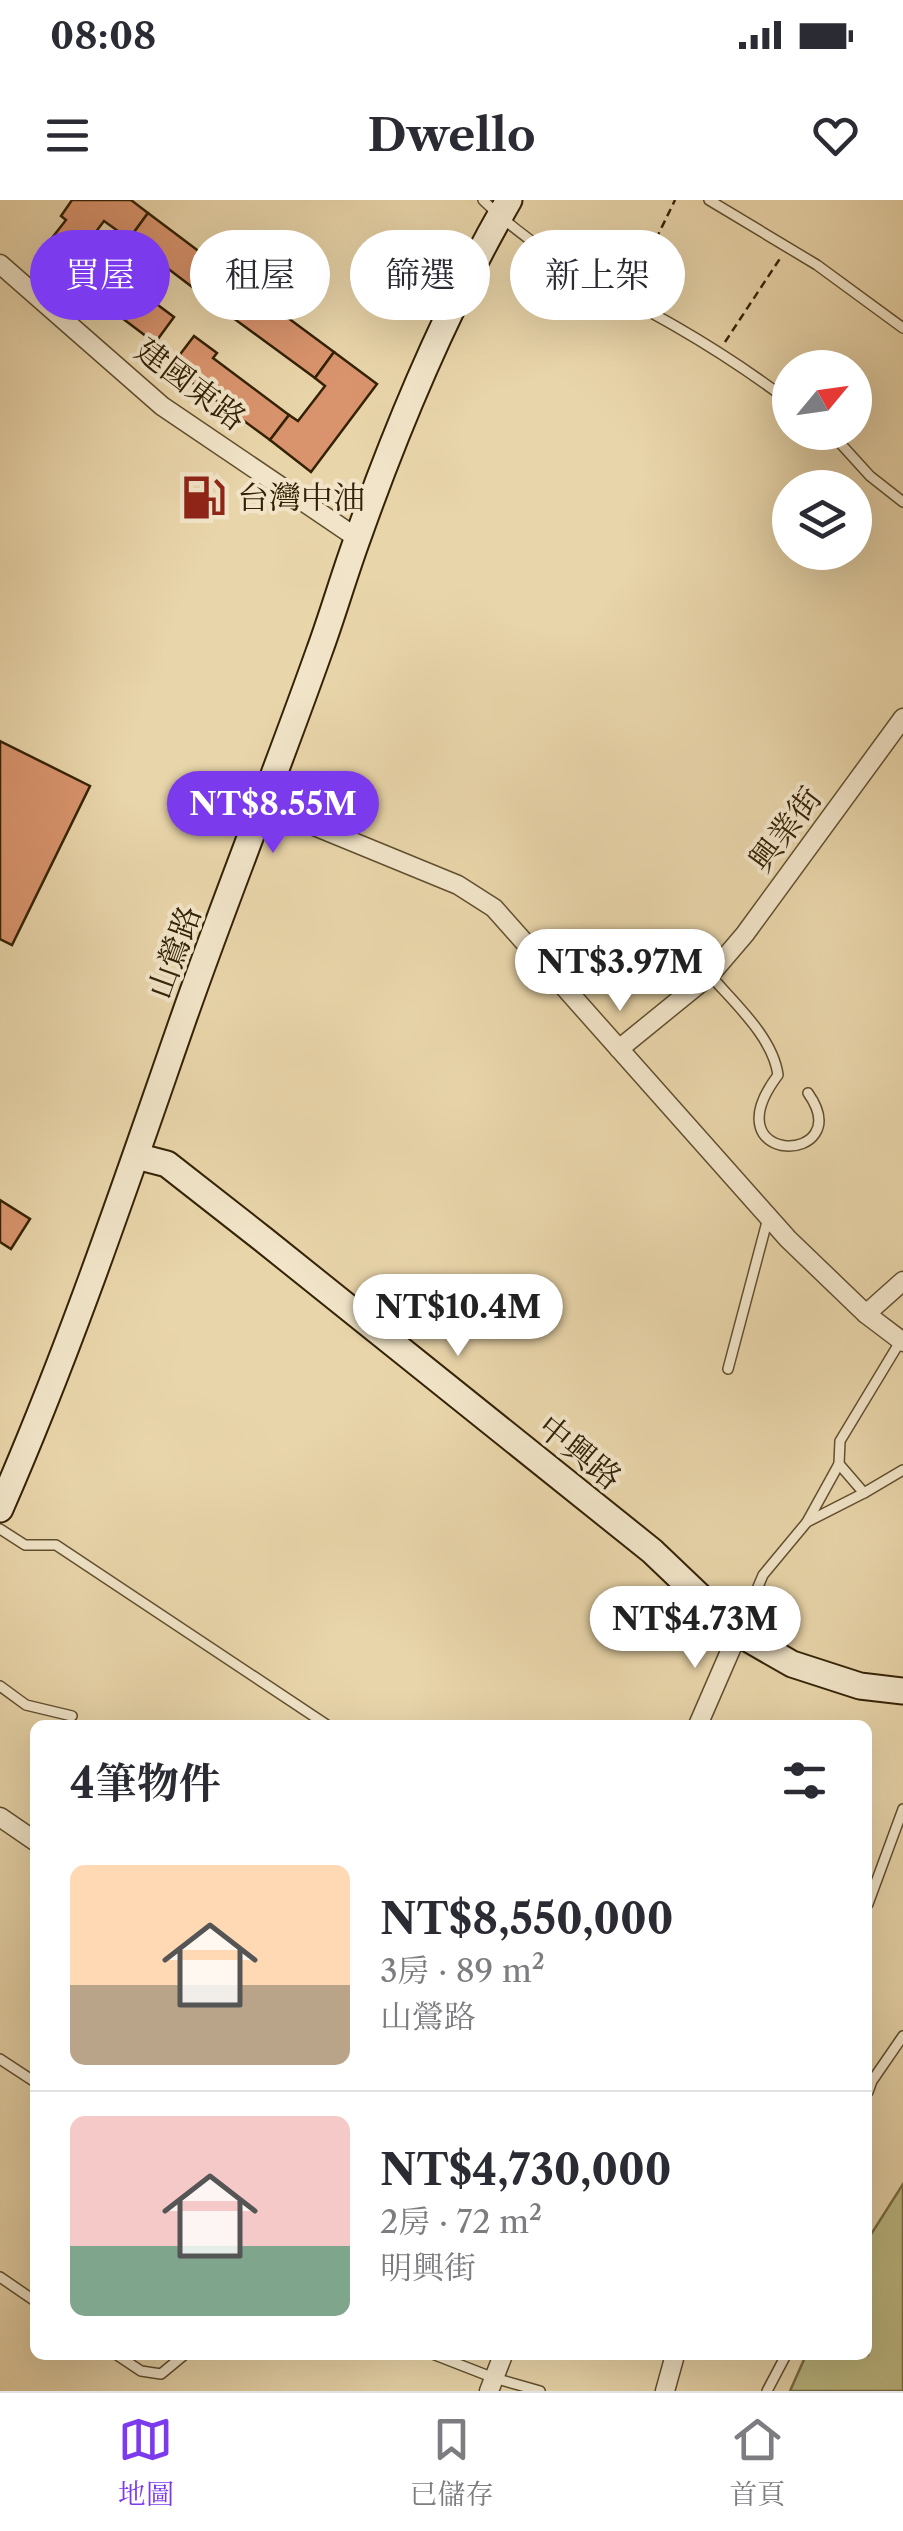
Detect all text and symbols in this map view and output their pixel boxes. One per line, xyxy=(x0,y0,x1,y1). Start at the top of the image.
text: 08:08 xyxy=(50,12,156,59)
text: Dwello xyxy=(367,107,536,163)
icon: menu xyxy=(40,108,95,163)
icon: heart xyxy=(808,108,863,163)
chip: 買屋 xyxy=(30,230,170,320)
chip: 租屋 xyxy=(190,230,330,320)
chip: 篩選 xyxy=(350,230,490,320)
chip: 新上架 xyxy=(510,230,685,320)
street label: 建國東路 xyxy=(128,330,254,438)
north arrow xyxy=(772,350,872,450)
map controls xyxy=(772,350,872,570)
button: layers xyxy=(772,470,872,570)
fuel station icon: 台灣中油 xyxy=(180,473,228,521)
place label: 台灣中油 xyxy=(237,478,365,517)
pin: NT$8.55M xyxy=(170,771,376,856)
street label: 興業街 xyxy=(741,779,829,879)
text: NT$8.55M xyxy=(189,784,357,823)
street label: 山鶯路 xyxy=(139,900,209,1004)
pin: NT$3.97M xyxy=(517,929,723,1014)
text: NT$3.97M xyxy=(537,942,703,981)
pin: NT$10.4M xyxy=(355,1274,561,1359)
text: NT$10.4M xyxy=(375,1287,541,1326)
street label: 中興路 xyxy=(530,1407,630,1497)
pin: NT$4.73M xyxy=(592,1586,798,1671)
text: NT$4.73M xyxy=(612,1599,778,1638)
icon: filters xyxy=(777,1753,832,1808)
text: 4筆物件 xyxy=(70,1757,221,1809)
text: NT$8,550,000 xyxy=(380,1893,674,1945)
icon: home xyxy=(150,1905,270,2025)
text: 3房 · 89 m² xyxy=(380,1951,545,1990)
text: 山鶯路 xyxy=(380,1997,476,2036)
text: NT$4,730,000 xyxy=(380,2144,671,2196)
icon: home xyxy=(150,2156,270,2276)
text: 2房 · 72 m² xyxy=(380,2202,542,2241)
text: 明興街 xyxy=(380,2248,476,2287)
tab: 地圖 xyxy=(118,2412,174,2512)
tab: 已儲存 xyxy=(409,2412,493,2512)
tab: 首頁 xyxy=(729,2412,785,2512)

